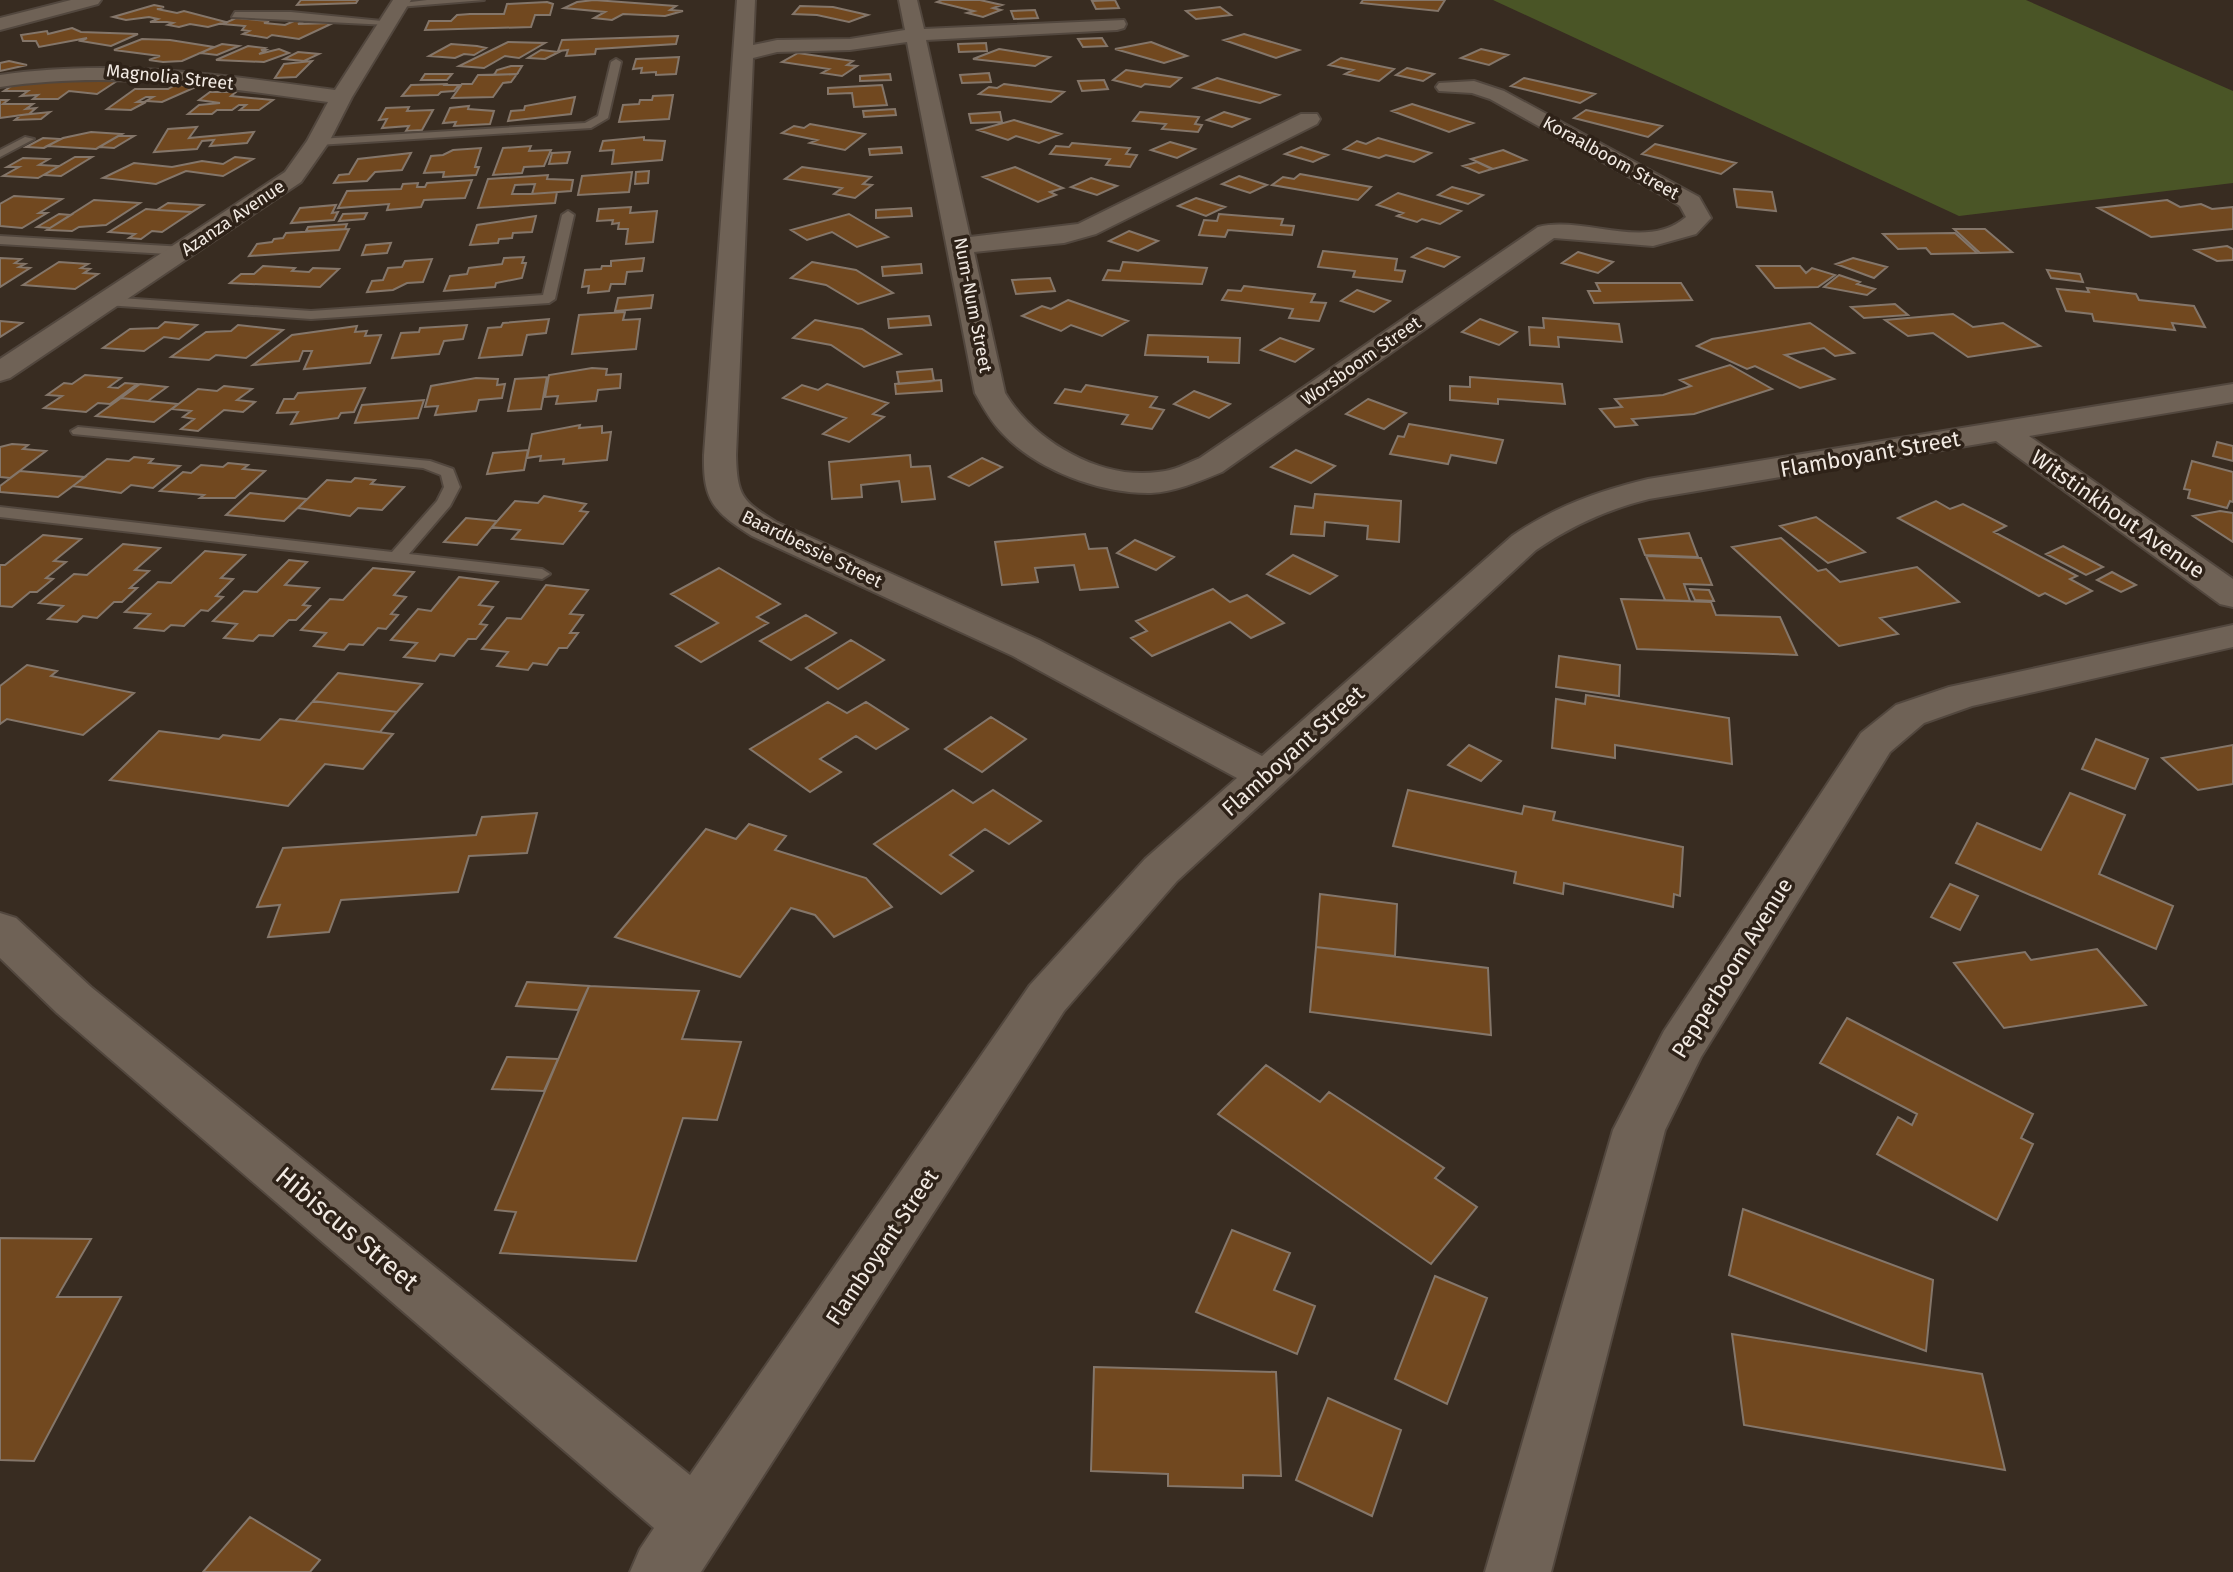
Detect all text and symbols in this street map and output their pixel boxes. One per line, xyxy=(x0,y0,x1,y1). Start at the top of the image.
street label: Magnolia Street xyxy=(105,59,235,95)
street label: Koraalboom Street xyxy=(1539,111,1683,205)
street label: Azanza Avenue xyxy=(177,175,289,261)
street label: Num-Num Street xyxy=(949,236,997,375)
street label: Worsboom Street xyxy=(1297,311,1425,410)
street label: Flamboyant Street xyxy=(1778,425,1962,483)
street label: Witstinkhout Avenue xyxy=(2026,444,2210,584)
street label: Baardbessie Street xyxy=(738,506,886,593)
street label: Flamboyant Street xyxy=(1216,680,1370,822)
street label: Pepperboom Avenue xyxy=(1666,873,1798,1063)
street label: Hibiscus Street xyxy=(269,1160,425,1298)
street label: Flamboyant Street xyxy=(820,1164,944,1330)

